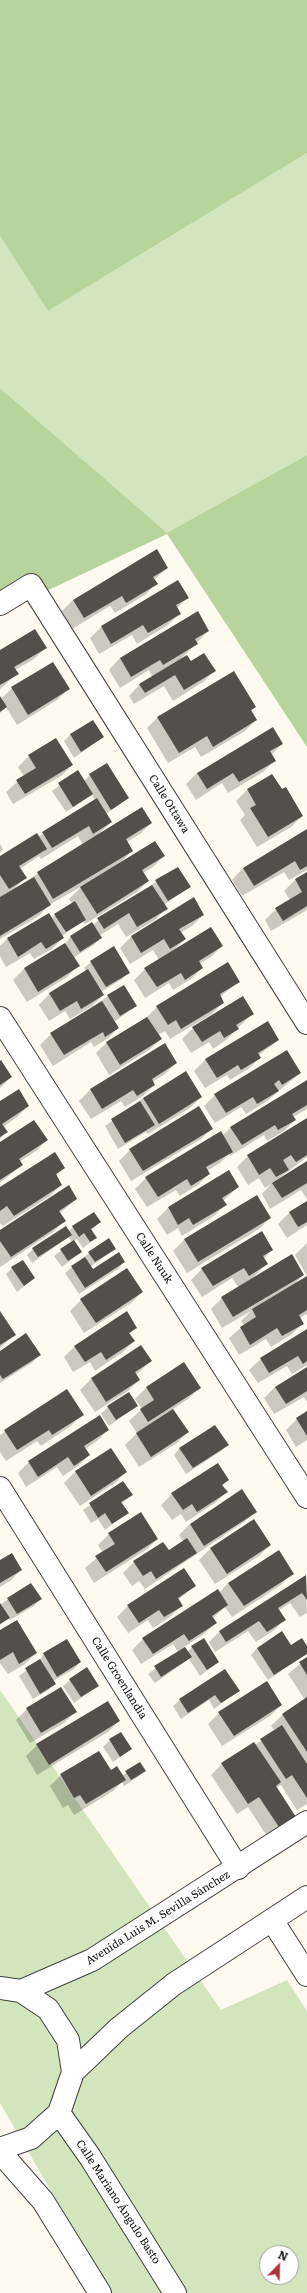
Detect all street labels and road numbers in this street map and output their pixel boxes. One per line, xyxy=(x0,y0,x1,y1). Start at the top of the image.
street label: Calle Ottawa xyxy=(146,772,192,836)
street label: Calle Nuuk xyxy=(133,1230,175,1286)
street label: Calle Groenlandia xyxy=(88,1634,150,1722)
street label: Avenida Luis M. Sevilla Sánchez xyxy=(84,1868,232,1968)
street label: Calle Mariano Ángulo Basto xyxy=(73,2138,163,2266)

